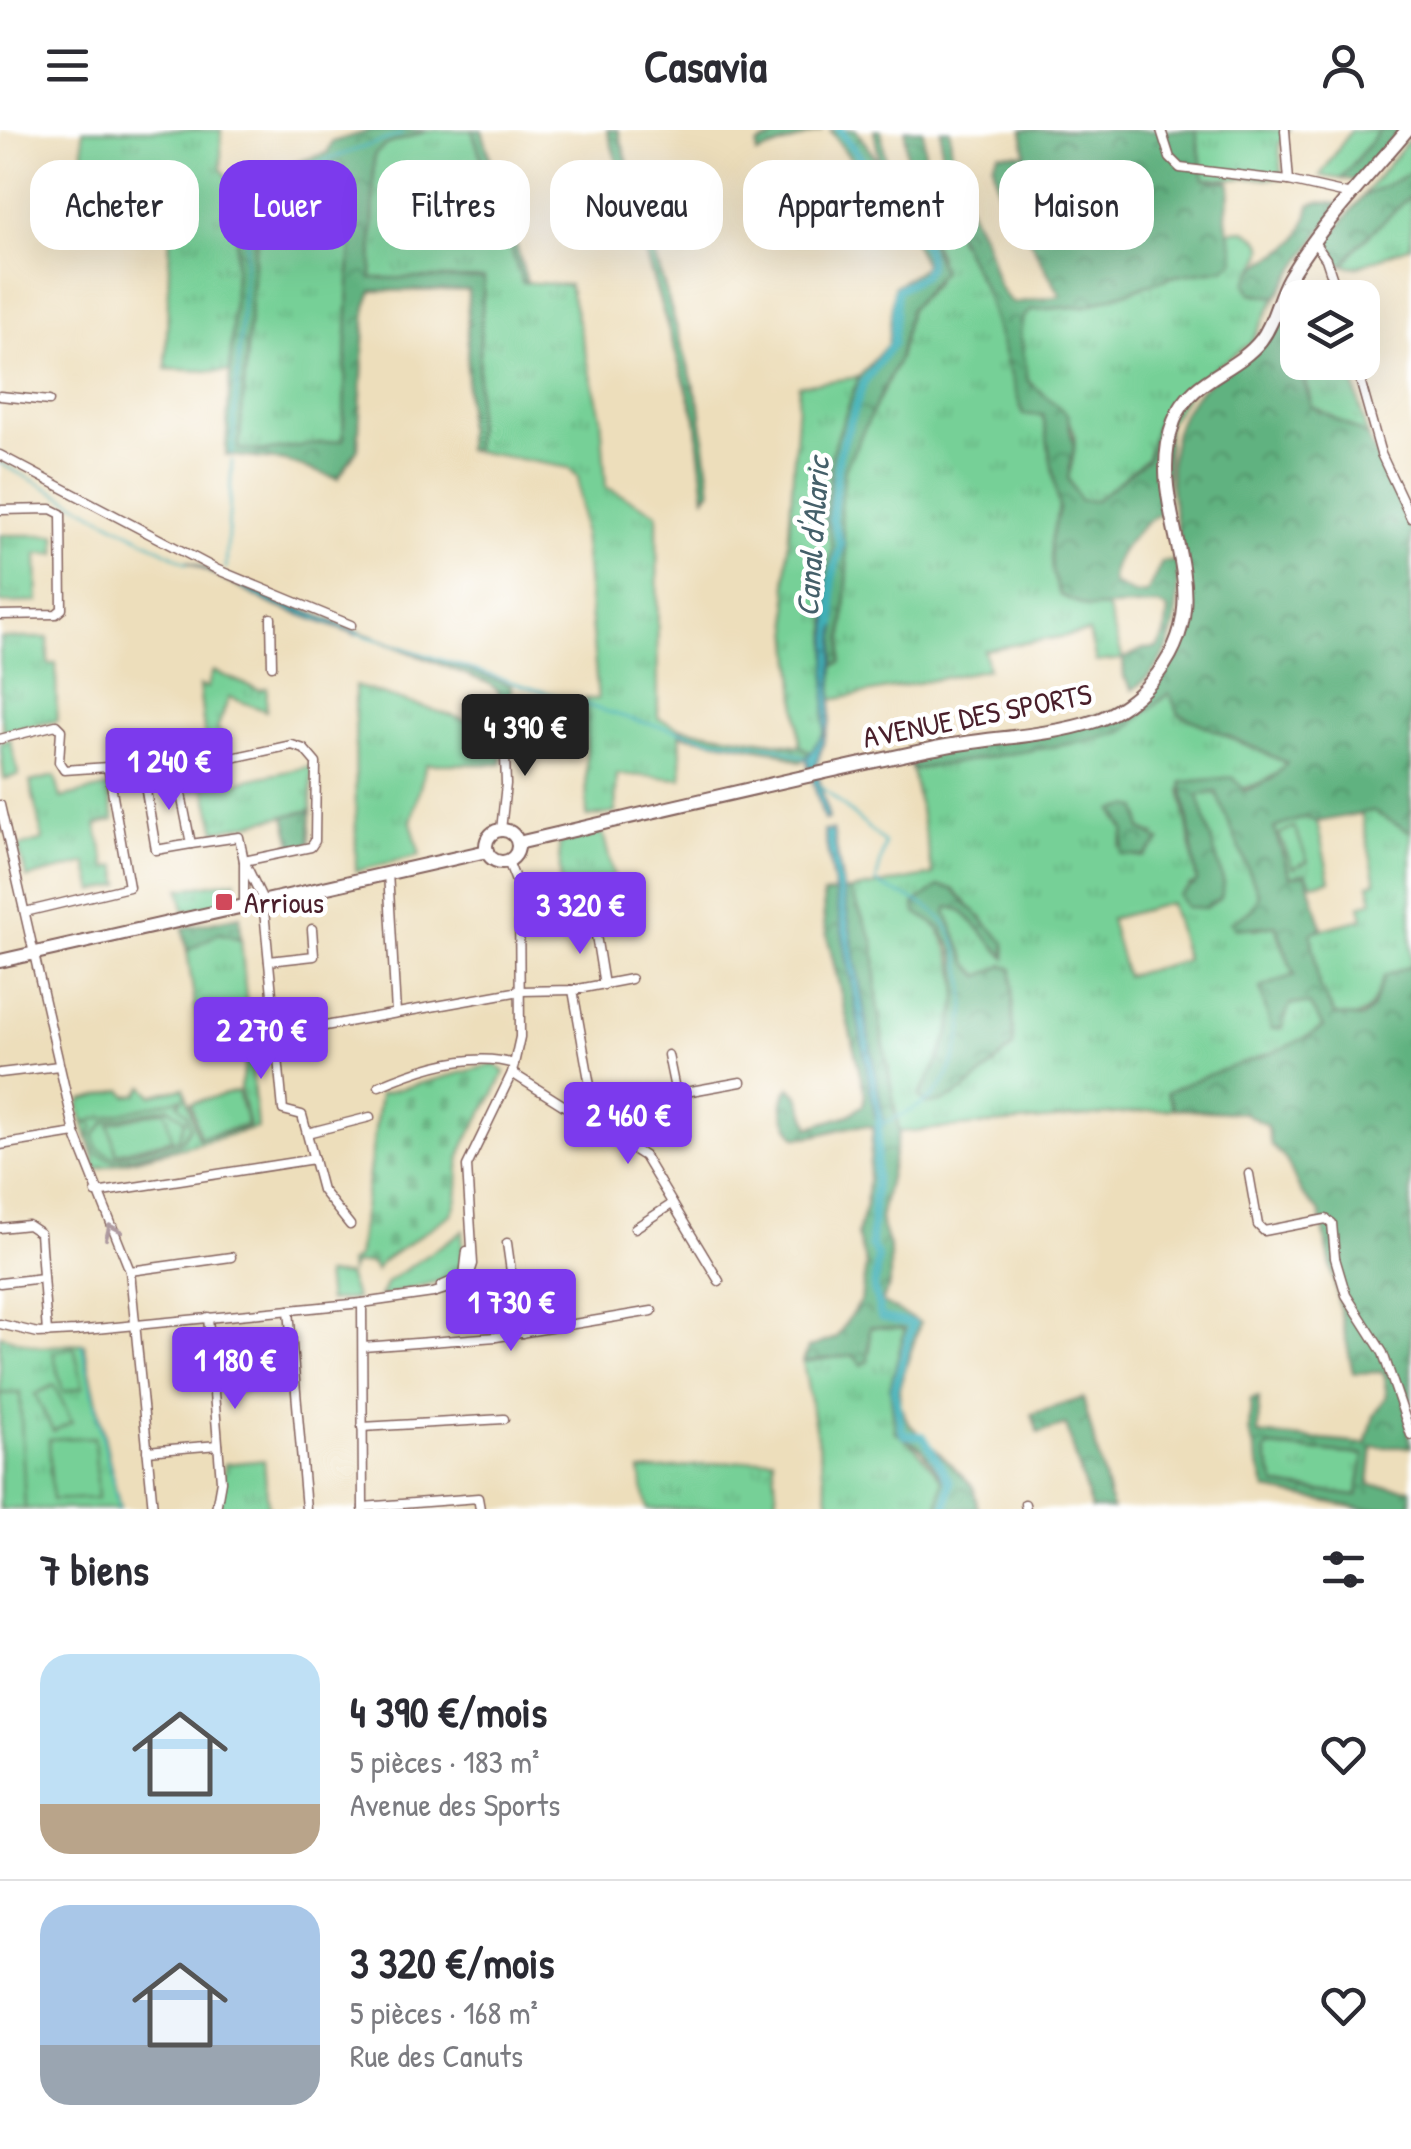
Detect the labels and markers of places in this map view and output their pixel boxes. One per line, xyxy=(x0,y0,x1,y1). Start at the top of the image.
pin: 4 390 € xyxy=(433,694,617,779)
pin: 1 240 € xyxy=(77,728,261,813)
pin: 3 320 € xyxy=(488,872,672,957)
place label: Arrious xyxy=(244,882,324,922)
marker: Arrious xyxy=(213,891,235,913)
pin: 2 270 € xyxy=(169,997,353,1082)
pin: 2 460 € xyxy=(536,1082,720,1167)
pin: 1 730 € xyxy=(419,1269,603,1354)
pin: 1 180 € xyxy=(143,1327,327,1412)

